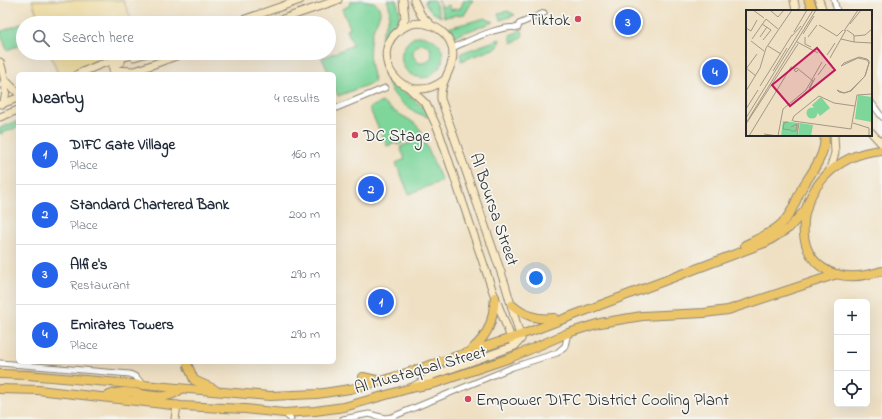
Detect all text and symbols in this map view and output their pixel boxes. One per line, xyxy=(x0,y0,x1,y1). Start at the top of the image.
pin: 3 xyxy=(615,7,641,37)
place label: Tiktok xyxy=(528,8,571,33)
inset map xyxy=(746,10,872,136)
marker: Tiktok xyxy=(573,14,583,24)
search box xyxy=(16,16,336,60)
icon: search xyxy=(30,27,52,49)
text: Search here xyxy=(62,27,134,49)
pin: 4 xyxy=(702,57,728,87)
text: Nearby xyxy=(32,86,84,111)
text: 4 results xyxy=(274,89,320,108)
place label: DC Stage xyxy=(362,124,431,151)
marker: DC Stage xyxy=(350,130,360,140)
text: DIFC Gate Village xyxy=(70,134,175,156)
text: 1 xyxy=(43,145,47,164)
text: 160 m xyxy=(291,145,320,164)
street label: Al Boursa Street xyxy=(463,150,525,269)
text: Place xyxy=(70,156,98,175)
pin: 2 xyxy=(358,174,384,204)
text: Standard Chartered Bank xyxy=(70,194,229,216)
text: 2 xyxy=(42,205,48,224)
text: 200 m xyxy=(289,205,320,224)
text: Place xyxy=(70,216,98,235)
text: Alfie's xyxy=(70,254,107,276)
text: 3 xyxy=(42,265,48,284)
text: 290 m xyxy=(291,265,320,284)
your location xyxy=(526,268,546,288)
text: Restaurant xyxy=(70,276,130,295)
pin: 1 xyxy=(368,287,394,317)
map controls xyxy=(834,299,870,407)
button: + xyxy=(834,299,870,335)
text: Emirates Towers xyxy=(70,314,174,336)
text: 4 xyxy=(42,325,48,344)
text: 290 m xyxy=(291,325,320,344)
button: − xyxy=(834,335,870,371)
text: Place xyxy=(70,336,98,355)
street label: Al Mustaqbal Street xyxy=(351,340,490,401)
button: locate xyxy=(834,371,870,407)
place label: Empower DIFC District Cooling Plant xyxy=(476,388,729,415)
marker: Empower DIFC District Cooling Plant xyxy=(463,394,473,404)

